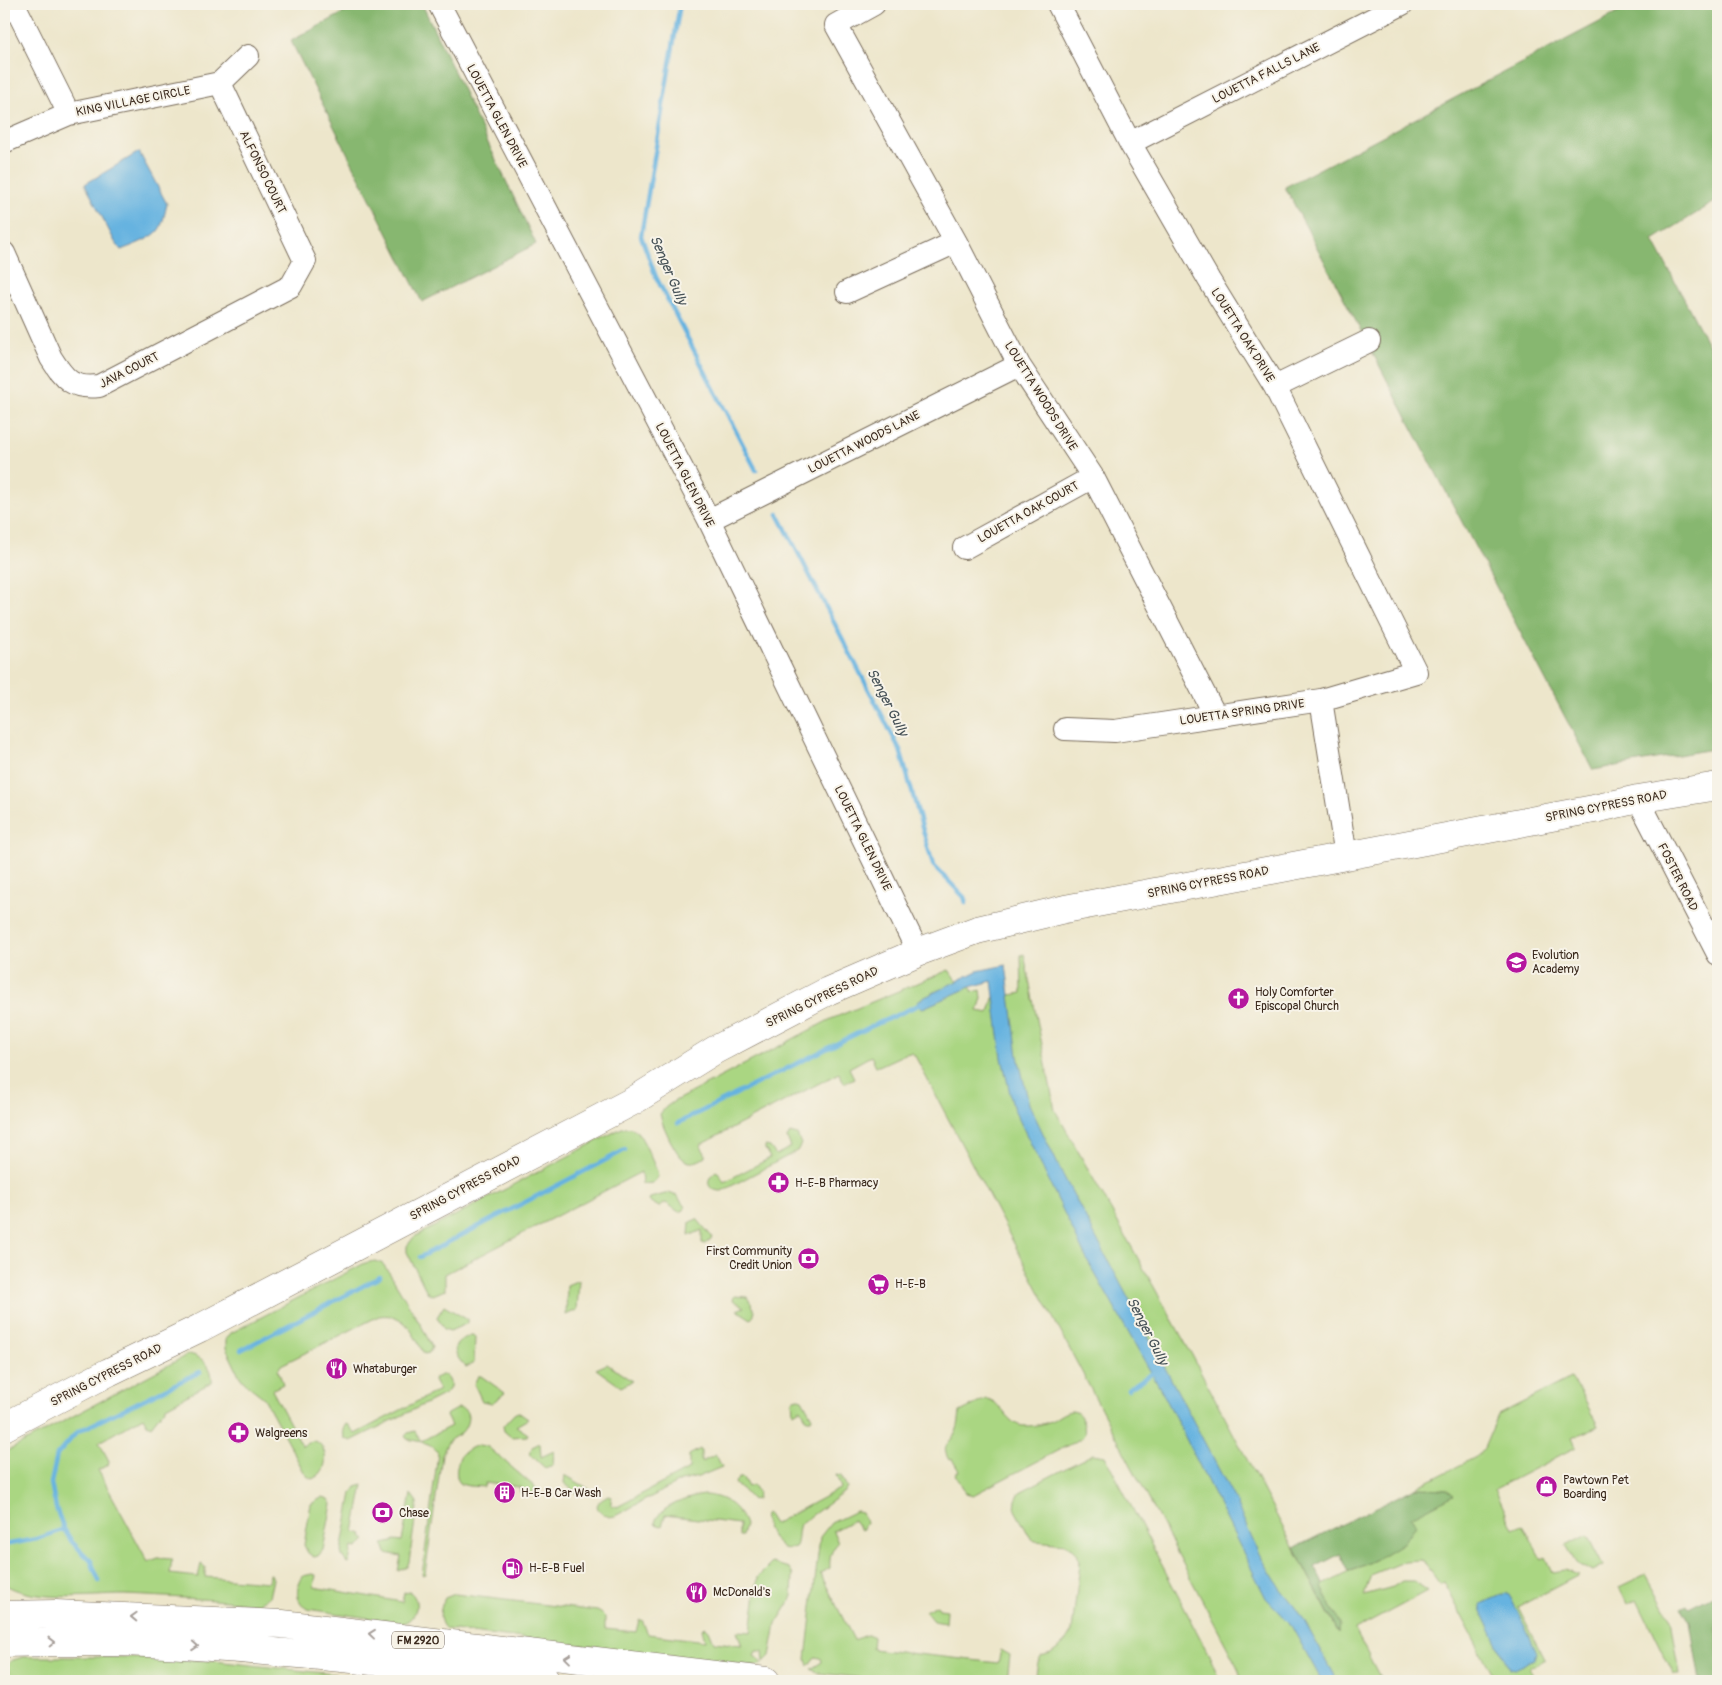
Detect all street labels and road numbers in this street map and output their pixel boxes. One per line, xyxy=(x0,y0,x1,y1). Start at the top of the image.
street label: LOUETTA FALLS LANE xyxy=(1210,40,1323,107)
street label: LOUETTA GLEN DRIVE xyxy=(463,62,530,171)
street label: KING VILLAGE CIRCLE xyxy=(75,83,192,120)
street label: ALFONSO COURT xyxy=(236,128,289,217)
street label: LOUETTA OAK DRIVE xyxy=(1207,285,1278,385)
street label: LOUETTA WOODS DRIVE xyxy=(1001,339,1080,454)
street label: JAVA COURT xyxy=(97,349,162,392)
street label: LOUETTA WOODS LANE xyxy=(806,408,923,477)
street label: LOUETTA GLEN DRIVE xyxy=(652,421,717,530)
street label: LOUETTA OAK COURT xyxy=(975,478,1082,546)
street label: LOUETTA SPRING DRIVE xyxy=(1179,696,1305,729)
street label: LOUETTA GLEN DRIVE xyxy=(831,783,895,893)
street label: SPRING CYPRESS ROAD xyxy=(1544,787,1669,826)
street label: FOSTER ROAD xyxy=(1654,841,1701,914)
street label: SPRING CYPRESS ROAD xyxy=(1146,863,1271,902)
street label: SPRING CYPRESS ROAD xyxy=(764,963,881,1031)
street label: SPRING CYPRESS ROAD xyxy=(407,1153,524,1224)
street label: SPRING CYPRESS ROAD xyxy=(48,1341,165,1410)
road number: FM 2920 xyxy=(392,1632,444,1648)

